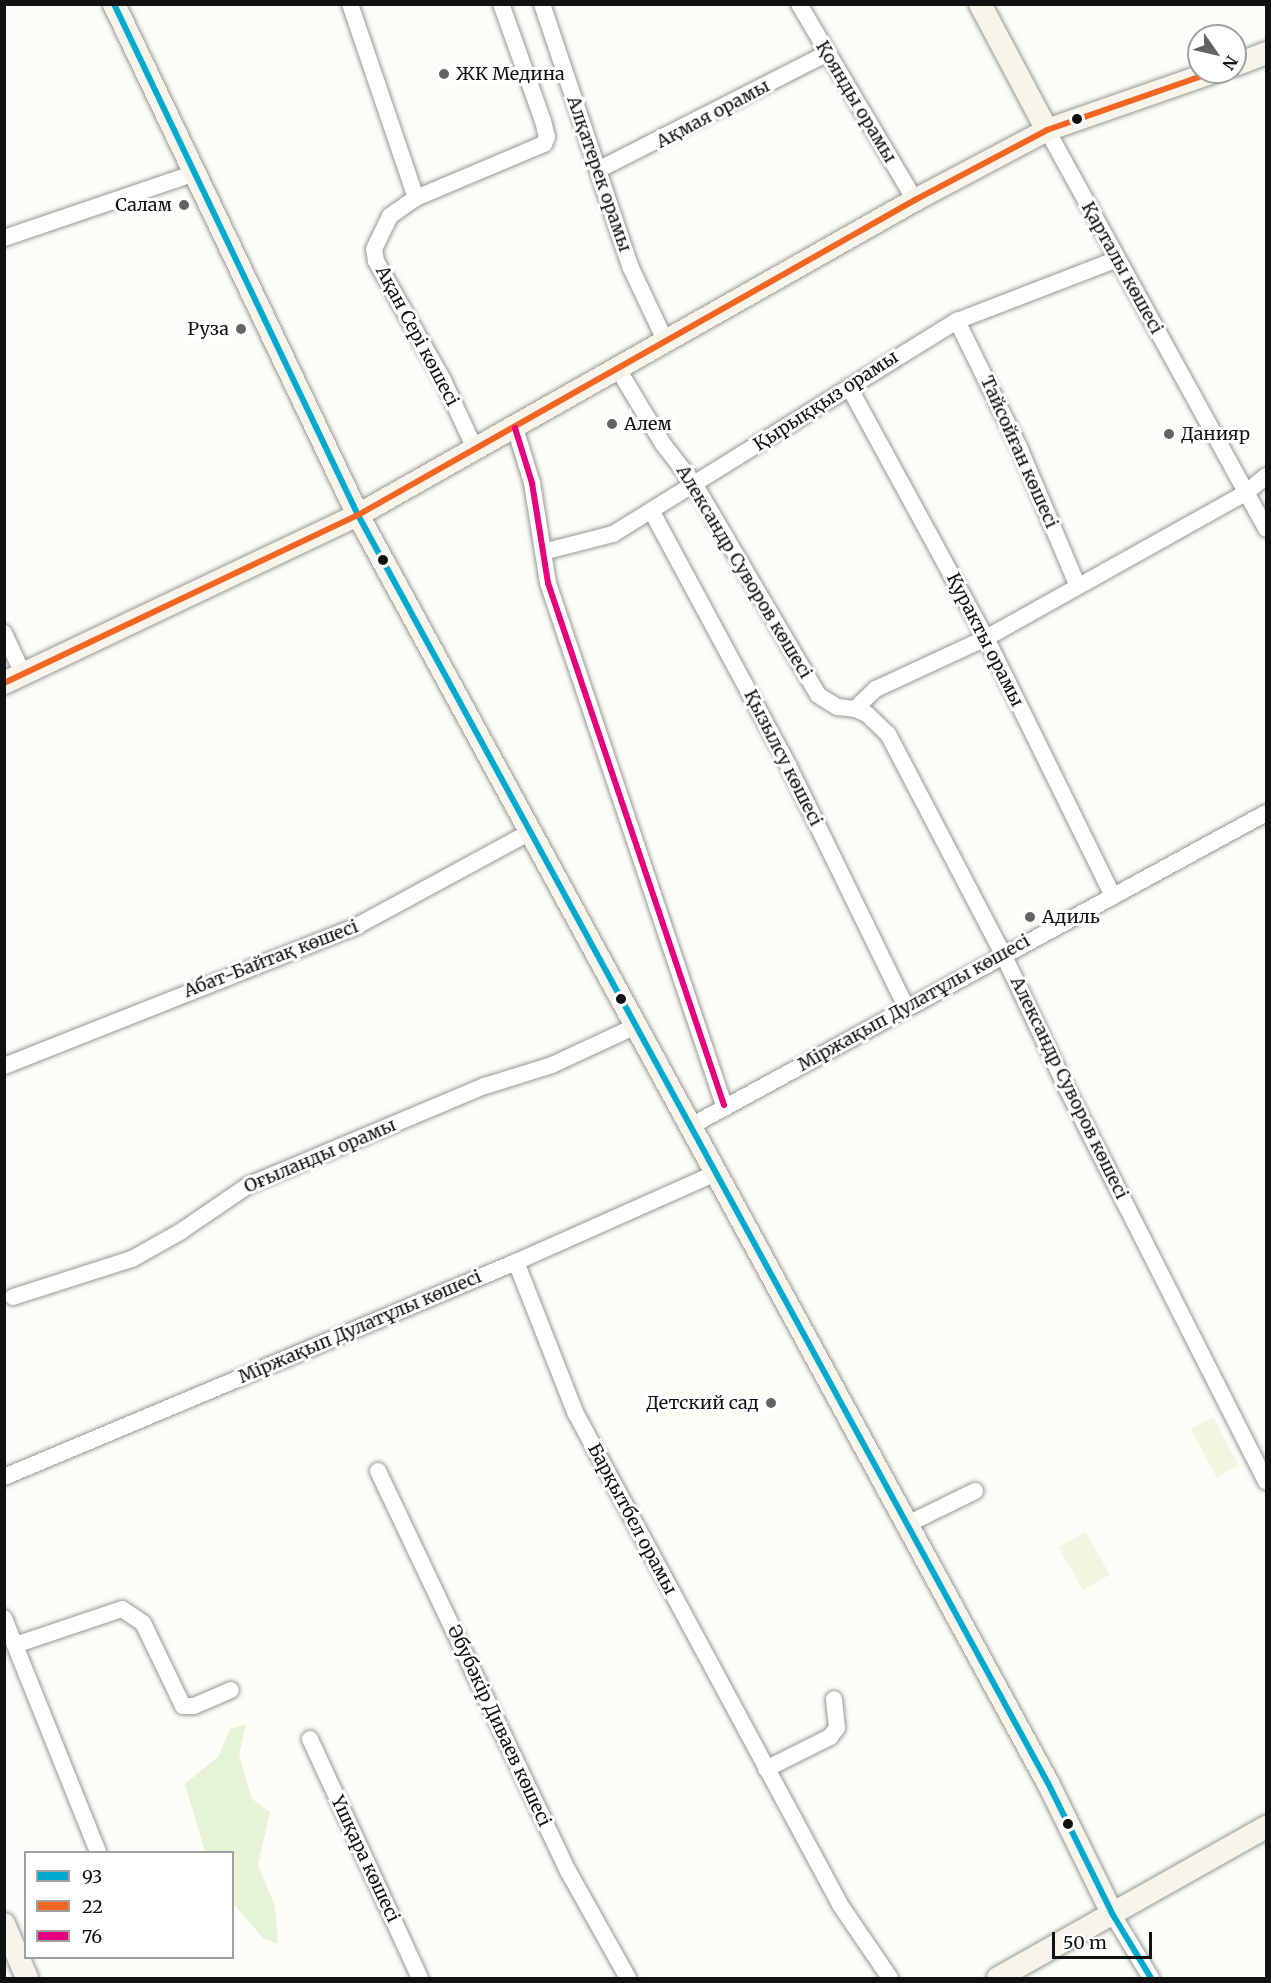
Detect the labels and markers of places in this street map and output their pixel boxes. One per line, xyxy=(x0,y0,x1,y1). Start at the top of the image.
place label: ЖК Медина xyxy=(456,63,565,85)
marker: ЖК Медина xyxy=(437,67,451,81)
unlabelled marker xyxy=(1071,113,1083,125)
place label: Салам xyxy=(115,194,172,216)
marker: Салам xyxy=(177,198,191,212)
place label: Руза xyxy=(188,318,229,340)
marker: Руза xyxy=(234,322,248,336)
place label: Алем xyxy=(624,413,672,435)
marker: Алем xyxy=(605,417,619,431)
place label: Данияр xyxy=(1181,423,1250,445)
marker: Данияр xyxy=(1162,427,1176,441)
unlabelled marker xyxy=(377,554,389,566)
place label: Адиль xyxy=(1042,906,1100,928)
marker: Адиль xyxy=(1023,910,1037,924)
unlabelled marker xyxy=(615,993,627,1005)
place label: Детский сад xyxy=(646,1392,759,1414)
marker: Детский сад xyxy=(764,1396,778,1410)
unlabelled marker xyxy=(1062,1818,1074,1830)

